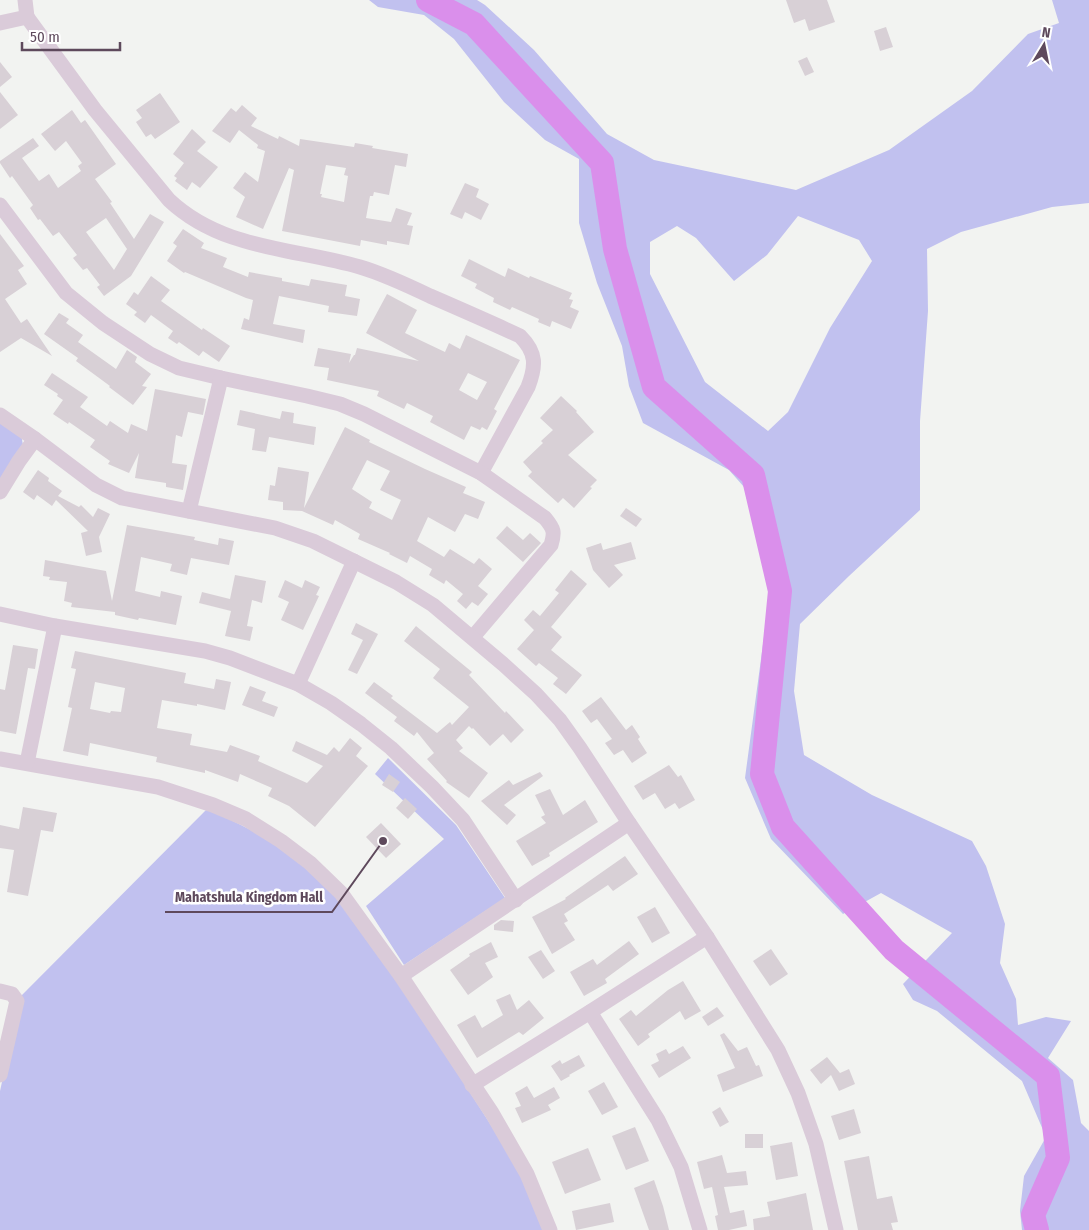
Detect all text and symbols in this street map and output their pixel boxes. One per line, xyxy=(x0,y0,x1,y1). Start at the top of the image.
scale bar xyxy=(22,20,120,52)
north arrow xyxy=(1019,20,1069,70)
text: N xyxy=(1041,24,1052,42)
text: 50 m xyxy=(30,28,60,46)
callout: Mahatshula Kingdom Hall xyxy=(165,883,332,912)
text: Mahatshula Kingdom Hall xyxy=(175,889,323,906)

